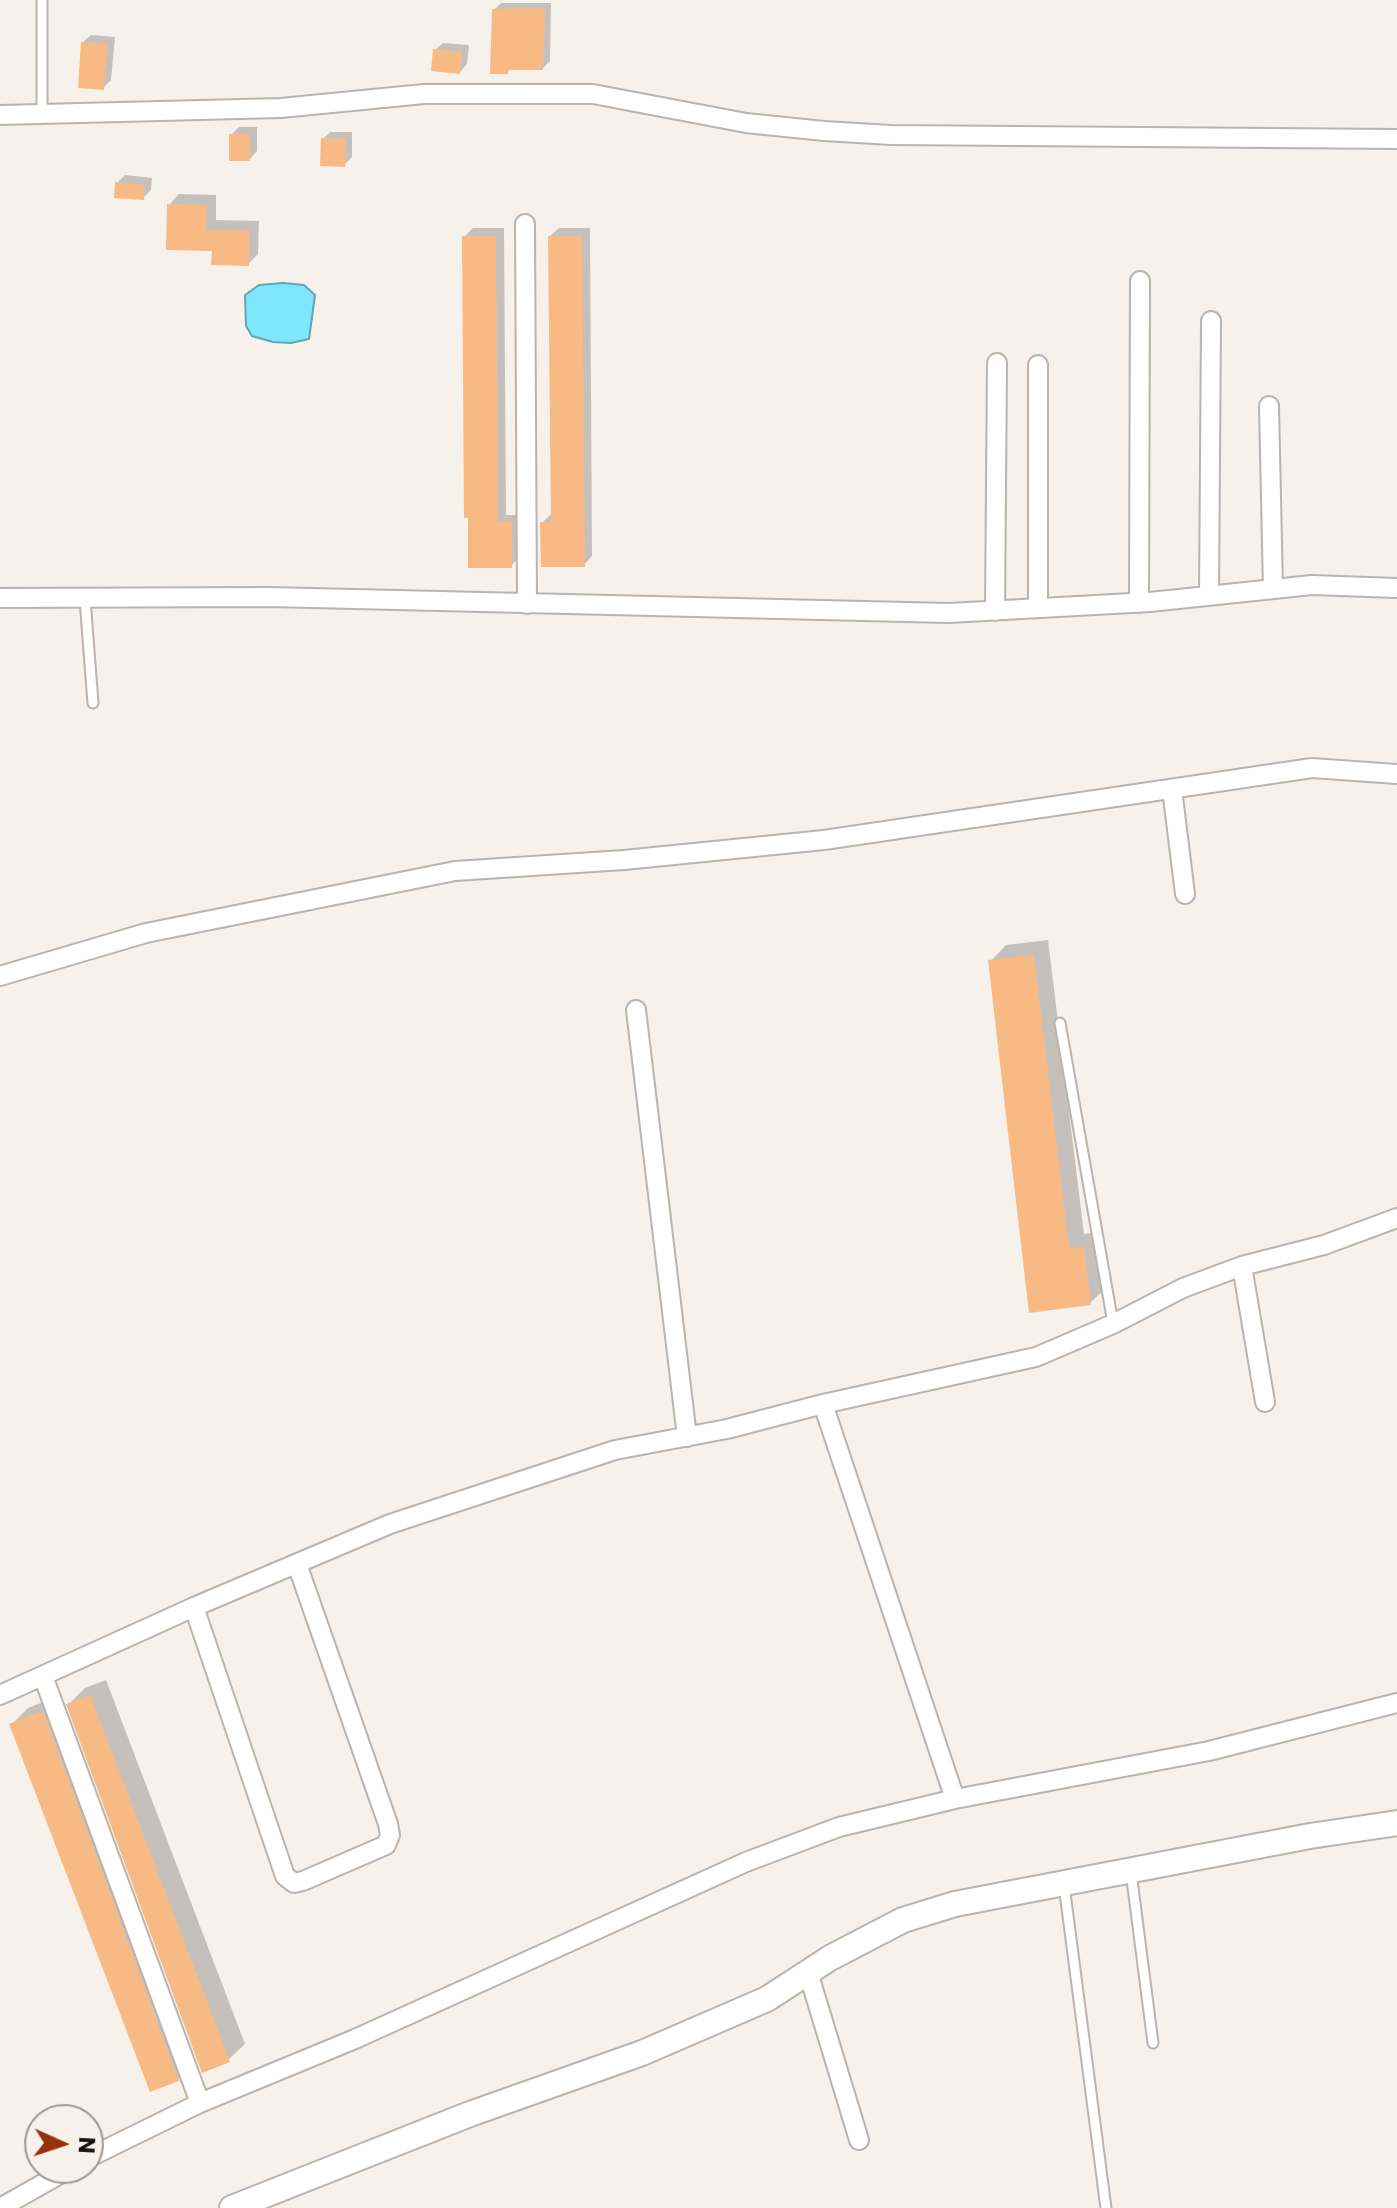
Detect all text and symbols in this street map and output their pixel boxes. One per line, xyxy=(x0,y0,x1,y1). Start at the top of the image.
north arrow xyxy=(24,2104,104,2184)
text: N xyxy=(71,2136,102,2154)

